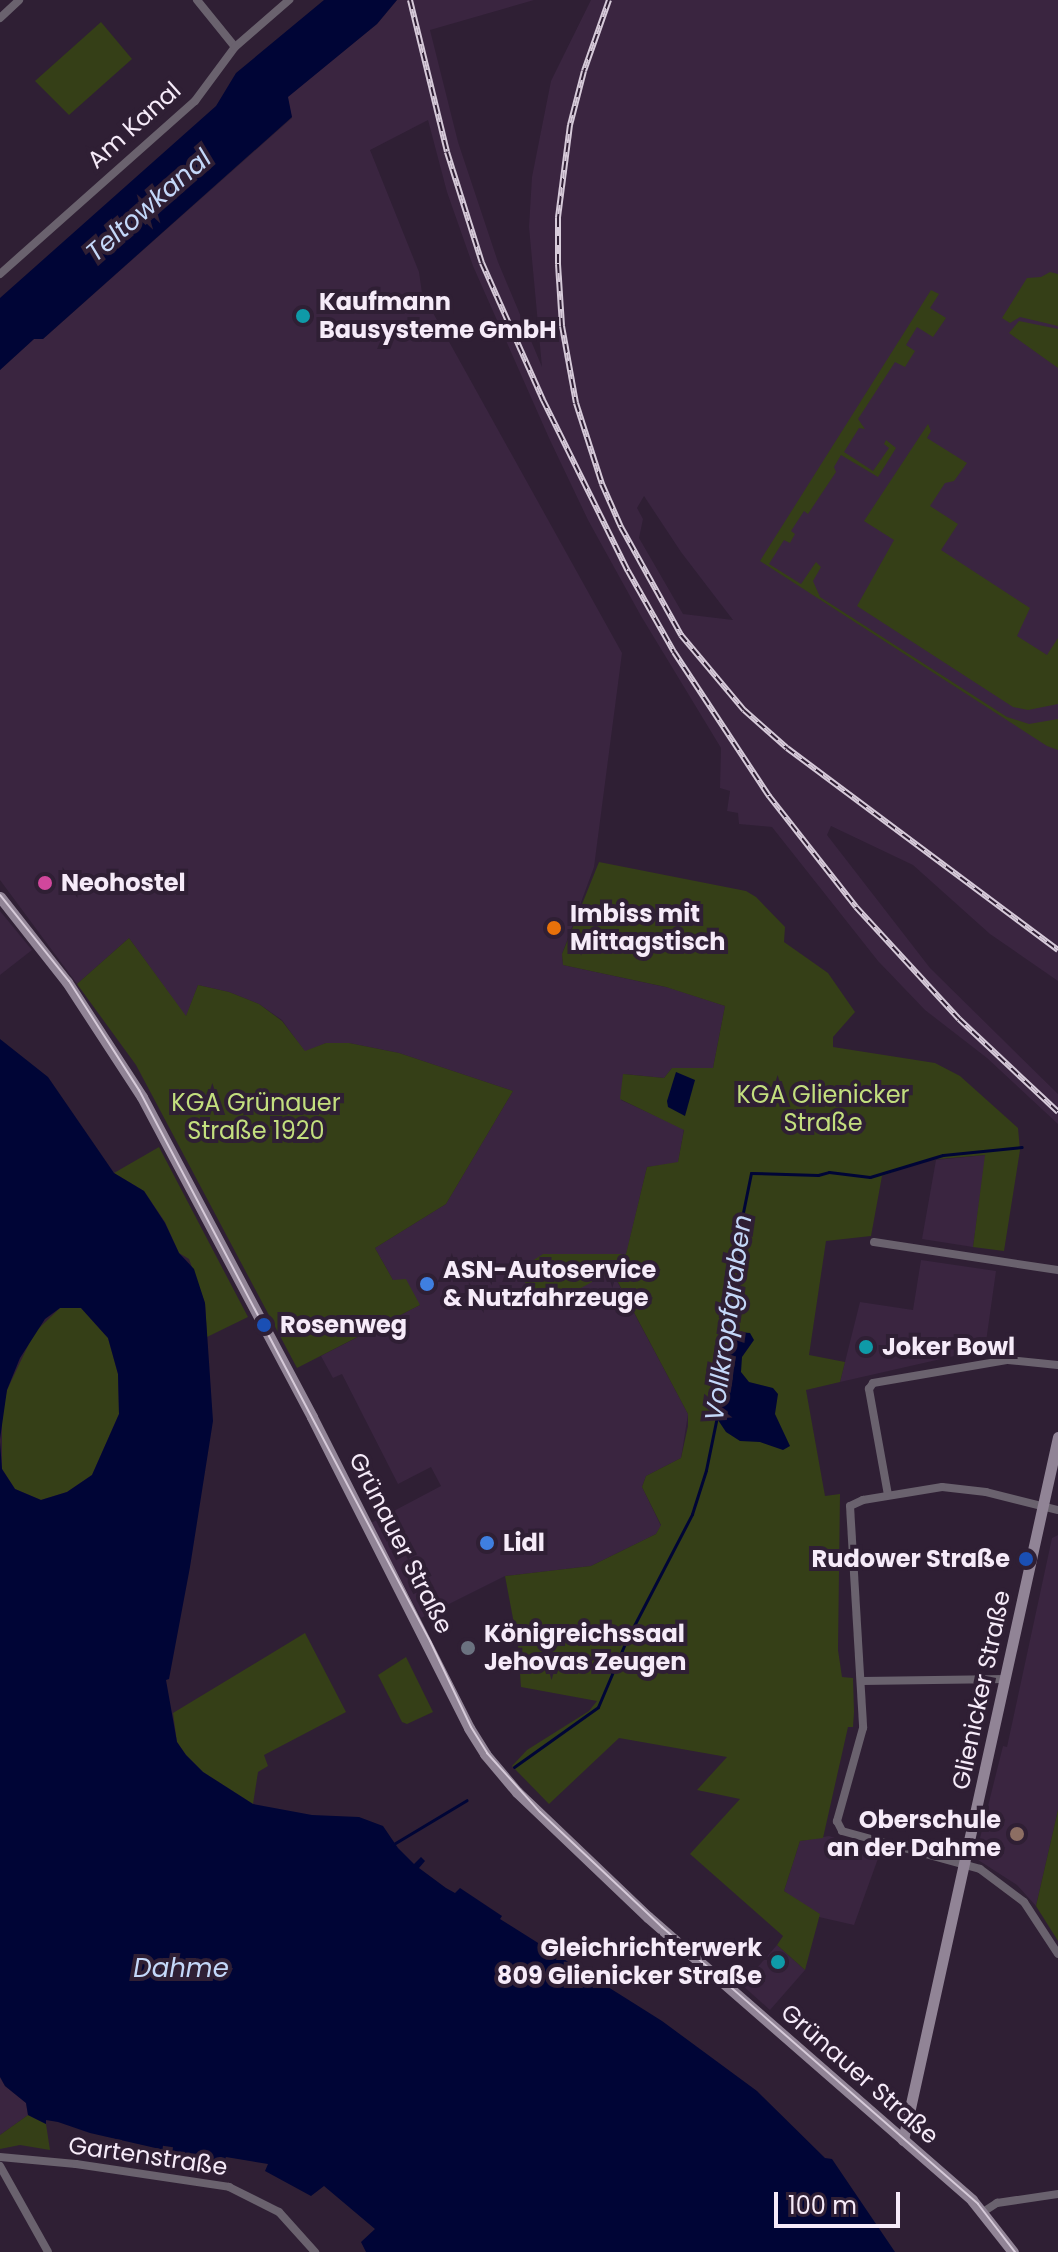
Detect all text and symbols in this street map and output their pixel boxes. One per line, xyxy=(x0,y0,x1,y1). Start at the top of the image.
street label: Am Kanal xyxy=(81,76,187,174)
water label: Teltowkanal xyxy=(80,143,218,269)
place label: Kaufmann Bausysteme GmbH xyxy=(319,288,557,344)
marker: Kaufmann Bausysteme GmbH xyxy=(294,307,312,325)
place label: Neohostel xyxy=(61,869,186,897)
marker: Neohostel xyxy=(36,874,54,892)
place label: Imbiss mit Mittagstisch xyxy=(570,900,725,956)
marker: Imbiss mit Mittagstisch xyxy=(545,919,563,937)
park label: KGA Glienicker Straße xyxy=(736,1081,910,1137)
park label: KGA Grünauer Straße 1920 xyxy=(171,1089,341,1145)
water label: Vollkropfgraben xyxy=(699,1213,759,1423)
place label: ASN-Autoservice & Nutzfahrzeuge xyxy=(443,1256,656,1312)
marker: ASN-Autoservice & Nutzfahrzeuge xyxy=(418,1275,436,1293)
place label: Rosenweg xyxy=(280,1311,407,1339)
marker: Rosenweg xyxy=(255,1316,273,1334)
place label: Joker Bowl xyxy=(882,1333,1015,1361)
marker: Joker Bowl xyxy=(857,1338,875,1356)
street label: Grünauer Straße xyxy=(343,1448,459,1638)
place label: Lidl xyxy=(503,1529,545,1557)
marker: Lidl xyxy=(478,1534,496,1552)
place label: Rudower Straße xyxy=(812,1545,1010,1573)
marker: Rudower Straße xyxy=(1017,1550,1035,1568)
street label: Glienicker Straße xyxy=(946,1588,1016,1792)
place label: Königreichssaal Jehovas Zeugen xyxy=(484,1620,686,1676)
marker: Königreichssaal Jehovas Zeugen xyxy=(459,1639,477,1657)
place label: Oberschule an der Dahme xyxy=(827,1806,1001,1862)
marker: Oberschule an der Dahme xyxy=(1008,1825,1026,1843)
place label: Gleichrichterwerk 809 Glienicker Straße xyxy=(497,1934,762,1990)
water label: Dahme xyxy=(133,1953,229,1985)
marker: Gleichrichterwerk 809 Glienicker Straße xyxy=(769,1953,787,1971)
street label: Grünauer Straße xyxy=(775,1998,945,2150)
street label: Gartenstraße xyxy=(67,2131,229,2181)
scale bar xyxy=(778,2176,904,2226)
text: 100 m xyxy=(788,2189,857,2222)

